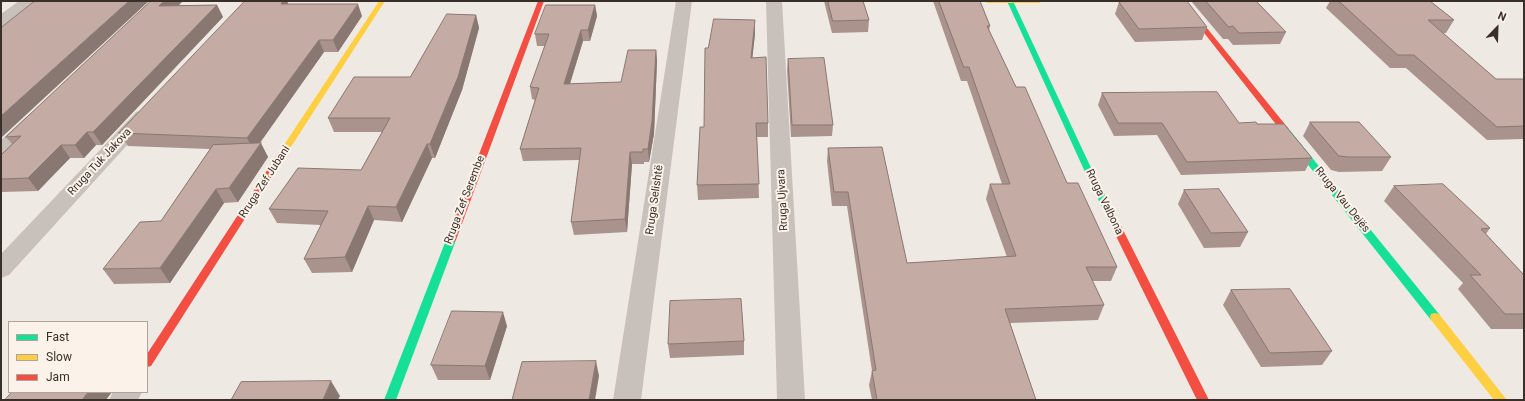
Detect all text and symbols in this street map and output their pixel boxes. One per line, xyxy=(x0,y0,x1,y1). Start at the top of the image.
north arrow xyxy=(1477,8,1517,48)
text: N xyxy=(1496,9,1508,24)
street label: Rruga Tuk Jakova xyxy=(66,126,134,198)
street label: Rruga Zef Jubani xyxy=(237,143,293,221)
street label: Rruga Zef Serembe xyxy=(442,154,488,246)
street label: Rruga Selishtë xyxy=(644,164,666,236)
street label: Rruga Vau Dejës xyxy=(1312,165,1372,235)
street label: Rruga Valbona xyxy=(1082,167,1126,237)
street label: Rruga Ujvara xyxy=(775,169,791,231)
legend xyxy=(8,321,148,393)
text: Fast xyxy=(46,330,69,344)
text: Slow xyxy=(46,350,72,364)
text: Jam xyxy=(46,370,70,384)

